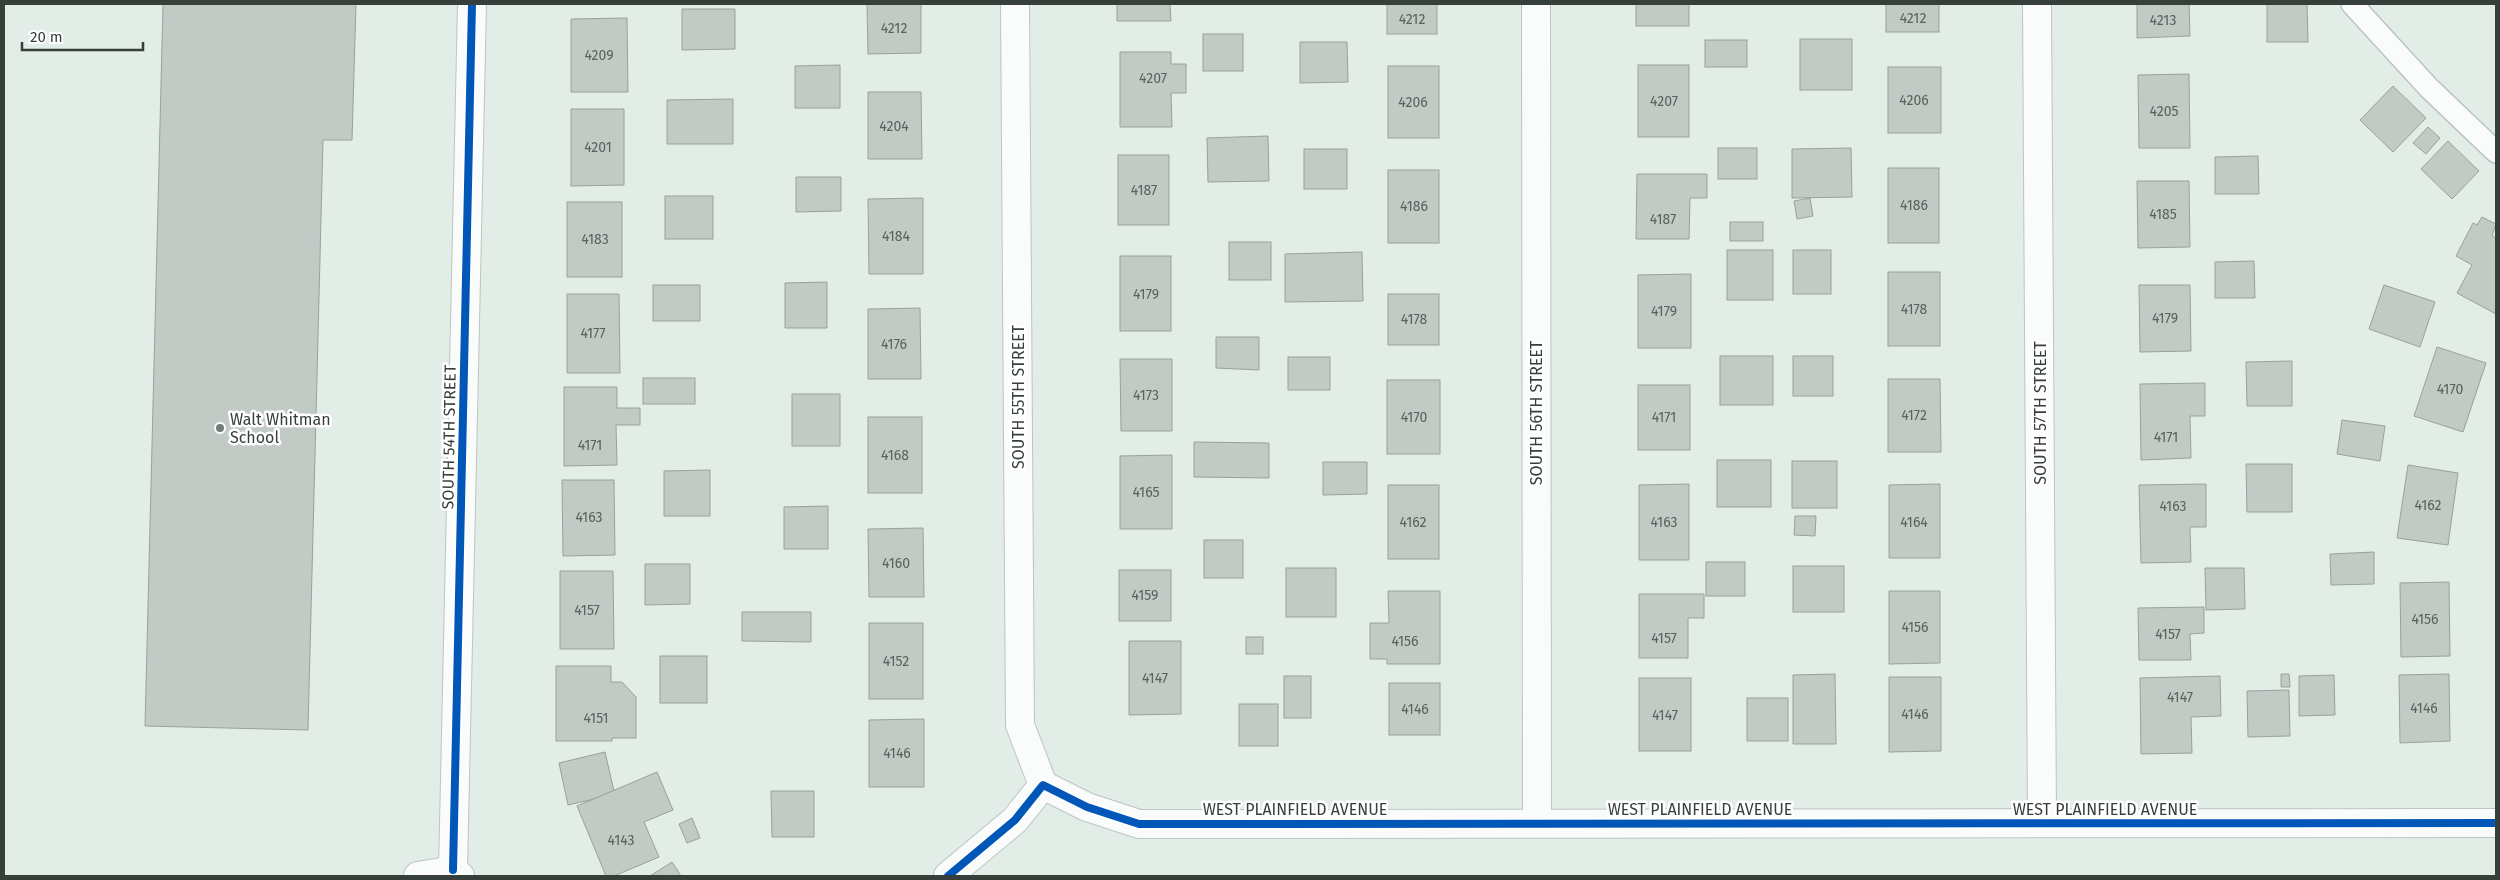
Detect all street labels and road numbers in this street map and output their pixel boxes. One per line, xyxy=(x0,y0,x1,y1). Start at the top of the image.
street label: SOUTH 55TH STREET xyxy=(1009,324,1028,469)
street label: SOUTH 56TH STREET xyxy=(1527,340,1546,485)
street label: SOUTH 57TH STREET xyxy=(2031,340,2050,485)
street label: SOUTH 54TH STREET xyxy=(438,364,460,509)
street label: WEST PLAINFIELD AVENUE xyxy=(1203,800,1387,819)
street label: WEST PLAINFIELD AVENUE xyxy=(1608,800,1792,819)
street label: WEST PLAINFIELD AVENUE xyxy=(2013,800,2197,819)

